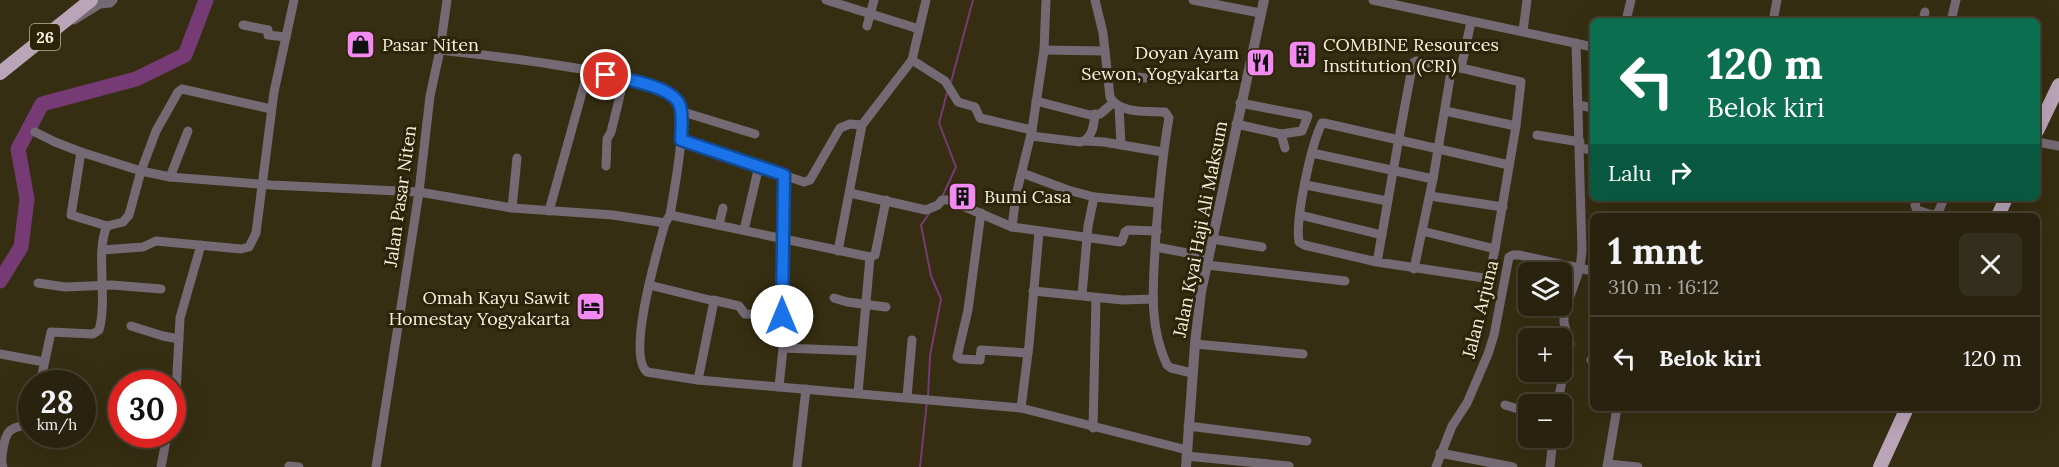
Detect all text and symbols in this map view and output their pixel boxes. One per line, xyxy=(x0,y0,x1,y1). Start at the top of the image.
road number: 26 xyxy=(30,24,60,50)
shop icon: Pasar Niten xyxy=(345,28,377,60)
place label: Pasar Niten xyxy=(382,33,479,56)
place label: COMBINE Resources Institution (CRI) xyxy=(1323,33,1499,77)
text: 120 m xyxy=(1707,37,1823,91)
building icon: COMBINE Resources Institution (CRI) xyxy=(1286,38,1318,70)
place label: Doyan Ayam Sewon, Yogyakarta xyxy=(1081,41,1239,85)
icon: left xyxy=(1608,42,1686,120)
restaurant icon: Doyan Ayam Sewon, Yogyakarta xyxy=(1244,46,1276,78)
pin xyxy=(580,49,631,100)
icon: arrive xyxy=(589,58,622,91)
text: Belok kiri xyxy=(1707,90,1825,124)
street label: Jalan Kyai Haji Ali Maksum xyxy=(1168,119,1232,340)
street label: Jalan Pasar Niten xyxy=(379,124,421,269)
icon: right xyxy=(1664,156,1697,189)
text: Lalu xyxy=(1608,159,1652,187)
building icon: Bumi Casa xyxy=(947,180,979,212)
place label: Bumi Casa xyxy=(984,185,1071,208)
text: 1 mnt xyxy=(1608,228,1703,274)
button: close xyxy=(1959,233,2022,296)
street label: Jalan Arjuna xyxy=(1456,258,1503,361)
map controls xyxy=(1518,262,1572,448)
button: layers xyxy=(1518,262,1572,316)
text: 310 m · 16:12 xyxy=(1608,274,1719,299)
position arrow xyxy=(750,284,814,348)
place label: Omah Kayu Sawit Homestay Yogyakarta xyxy=(388,286,570,330)
hotel icon: Omah Kayu Sawit Homestay Yogyakarta xyxy=(575,291,607,323)
button: + xyxy=(1518,328,1572,382)
icon: left xyxy=(1608,342,1641,375)
text: Belok kiri xyxy=(1659,344,1761,372)
text: 120 m xyxy=(1963,344,2022,372)
speed limit sign: 30 xyxy=(108,370,186,448)
text: 28 xyxy=(40,383,74,421)
button: − xyxy=(1518,394,1572,448)
text: km/h xyxy=(37,415,77,434)

